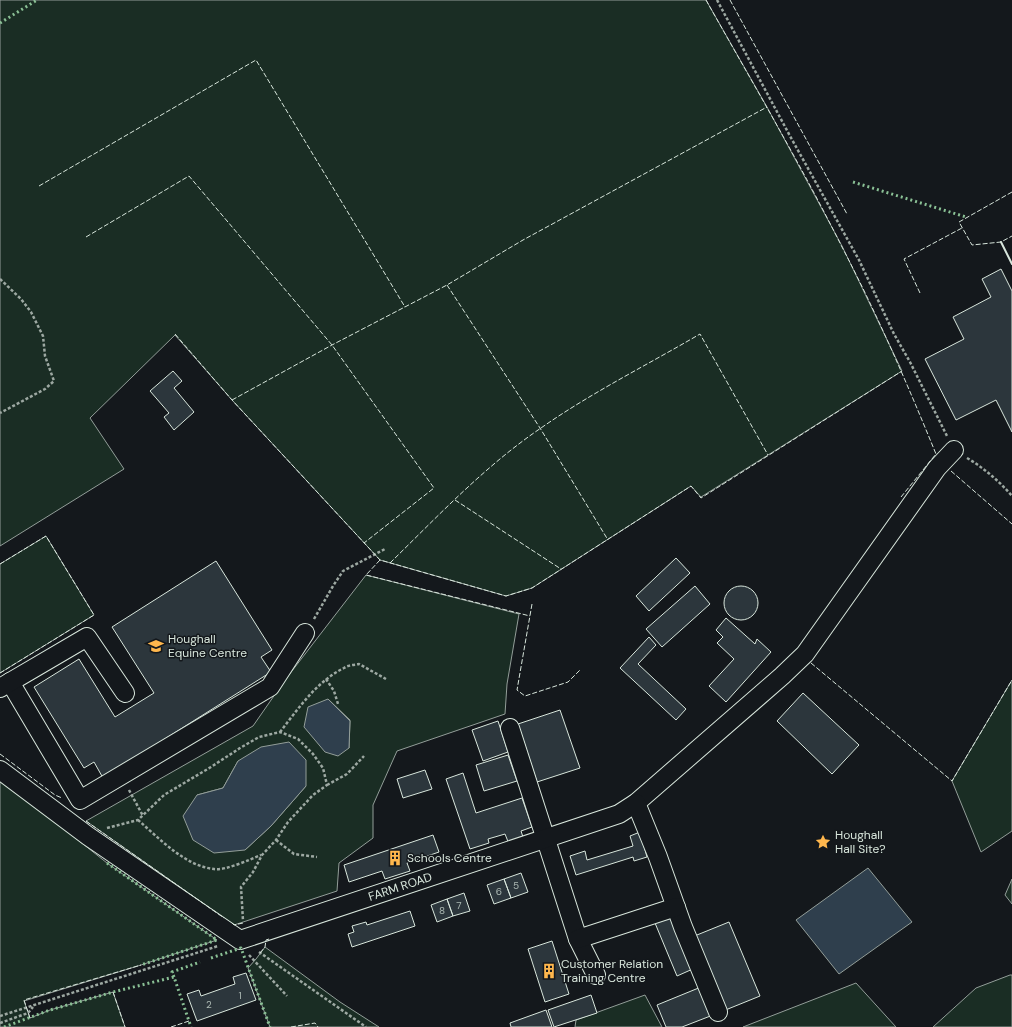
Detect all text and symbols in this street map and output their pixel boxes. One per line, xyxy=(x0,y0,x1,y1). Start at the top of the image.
place label: Houghall Equine Centre xyxy=(168,631,247,661)
school or university icon: Houghall Equine Centre xyxy=(147,637,165,655)
place label: Houghall Hall Site? xyxy=(835,827,885,857)
place icon: Houghall Hall Site? xyxy=(814,833,832,851)
building icon: Schools Centre xyxy=(386,849,404,867)
place label: Schools Centre xyxy=(407,850,492,866)
street label: FARM ROAD xyxy=(366,869,434,905)
house number: 5 xyxy=(513,879,519,892)
house number: 6 xyxy=(496,885,502,898)
house number: 7 xyxy=(456,899,462,912)
house number: 8 xyxy=(439,904,445,917)
place label: Customer Relation Training Centre xyxy=(561,956,663,986)
building icon: Customer Relation Training Centre xyxy=(540,962,558,980)
house number: 1 xyxy=(238,989,242,1002)
house number: 2 xyxy=(206,998,212,1011)

